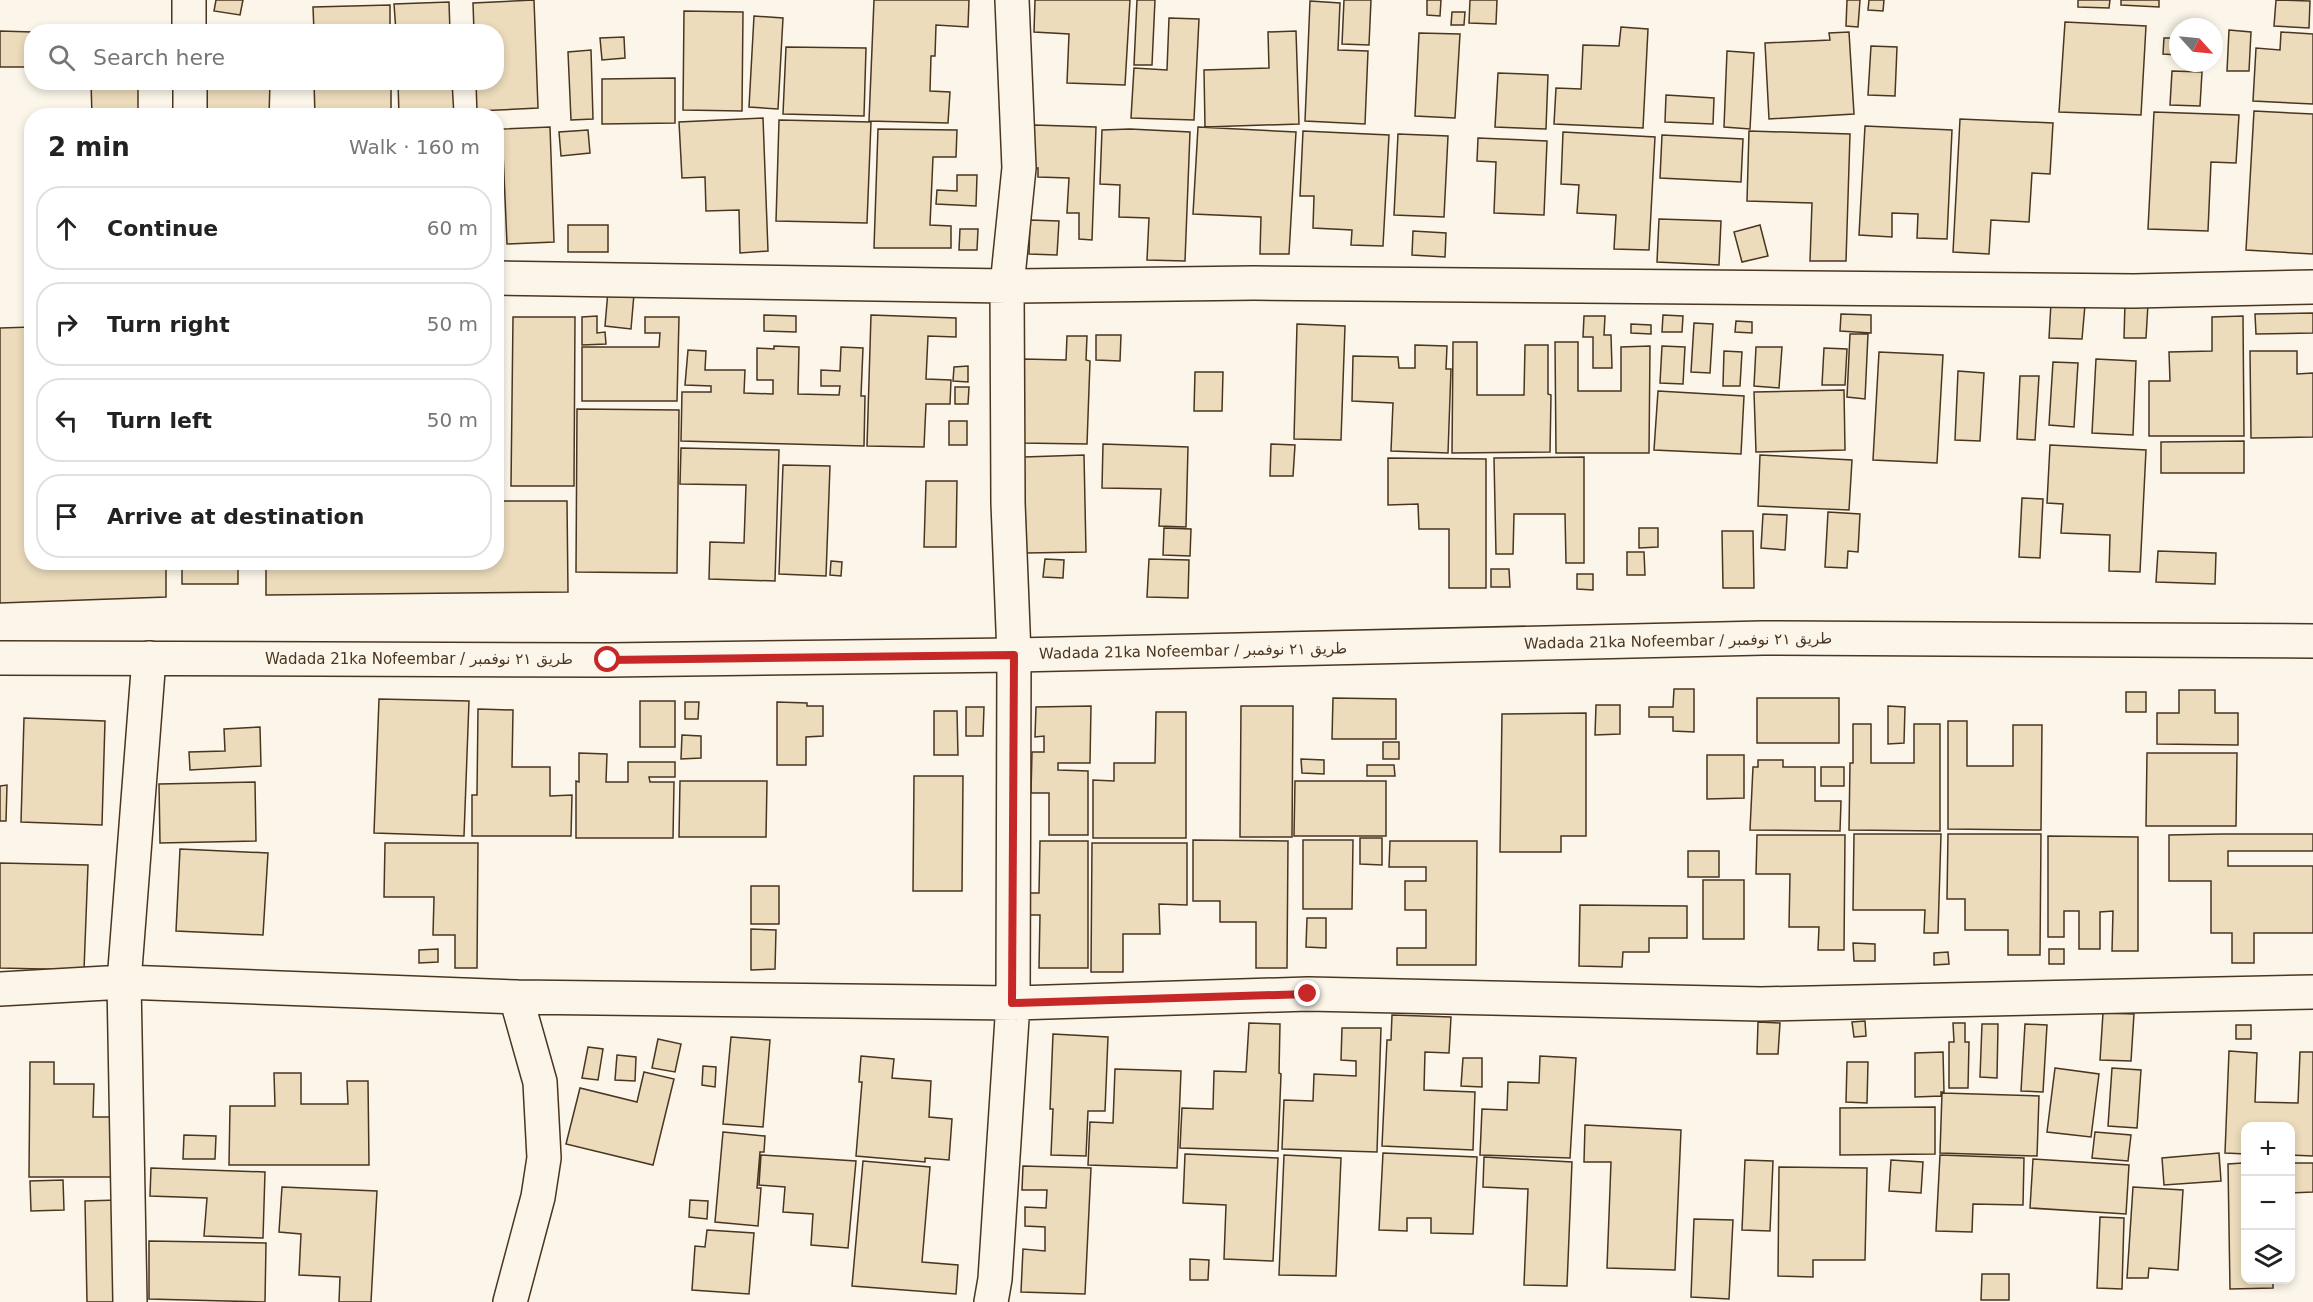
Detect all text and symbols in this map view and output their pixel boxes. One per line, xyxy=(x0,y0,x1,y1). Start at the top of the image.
north arrow xyxy=(2169,18,2223,72)
search box xyxy=(24,24,504,90)
icon: search xyxy=(45,41,78,74)
text: Search here xyxy=(93,45,225,70)
text: 2 min xyxy=(48,132,130,162)
text: Walk · 160 m xyxy=(349,135,480,159)
icon: ahead xyxy=(50,212,83,245)
text: Continue xyxy=(107,216,218,241)
text: 60 m xyxy=(427,216,478,240)
icon: right xyxy=(50,308,83,341)
text: Turn right xyxy=(107,312,230,337)
text: 50 m xyxy=(427,312,478,336)
icon: left xyxy=(50,404,83,437)
text: Turn left xyxy=(107,408,212,433)
text: 50 m xyxy=(427,408,478,432)
icon: arrive xyxy=(50,500,83,533)
text: Arrive at destination xyxy=(107,504,364,529)
street label: Wadada 21ka Nofeembar / طريق ٢١ نوفمبر xyxy=(1524,629,1832,653)
street label: Wadada 21ka Nofeembar / طريق ٢١ نوفمبر xyxy=(1039,639,1347,663)
route start xyxy=(594,646,620,672)
street label: Wadada 21ka Nofeembar / طريق ٢١ نوفمبر xyxy=(265,650,573,668)
route end xyxy=(1294,980,1320,1006)
map controls xyxy=(2241,1122,2295,1284)
button: + xyxy=(2241,1122,2295,1176)
button: − xyxy=(2241,1176,2295,1230)
button: layers xyxy=(2241,1230,2295,1284)

